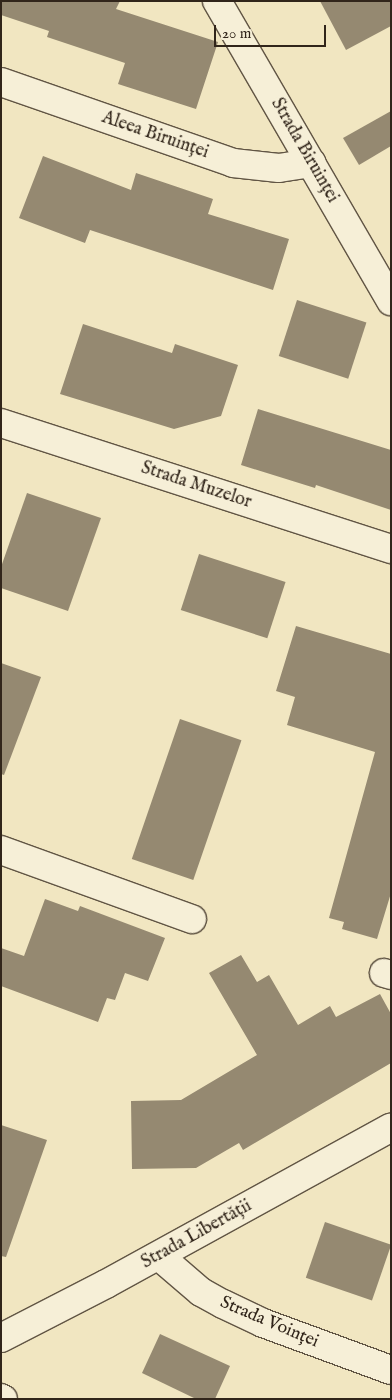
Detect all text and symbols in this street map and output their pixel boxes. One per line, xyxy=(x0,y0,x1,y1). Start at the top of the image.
scale bar xyxy=(217,15,330,47)
text: 20 m xyxy=(222,24,251,43)
street label: Strada Biruinței xyxy=(265,95,343,207)
street label: Aleea Biruinței xyxy=(99,108,211,164)
street label: Strada Muzelor xyxy=(138,458,254,514)
street label: Strada Libertății xyxy=(138,1196,256,1274)
street label: Strada Voinței xyxy=(216,1293,322,1353)

